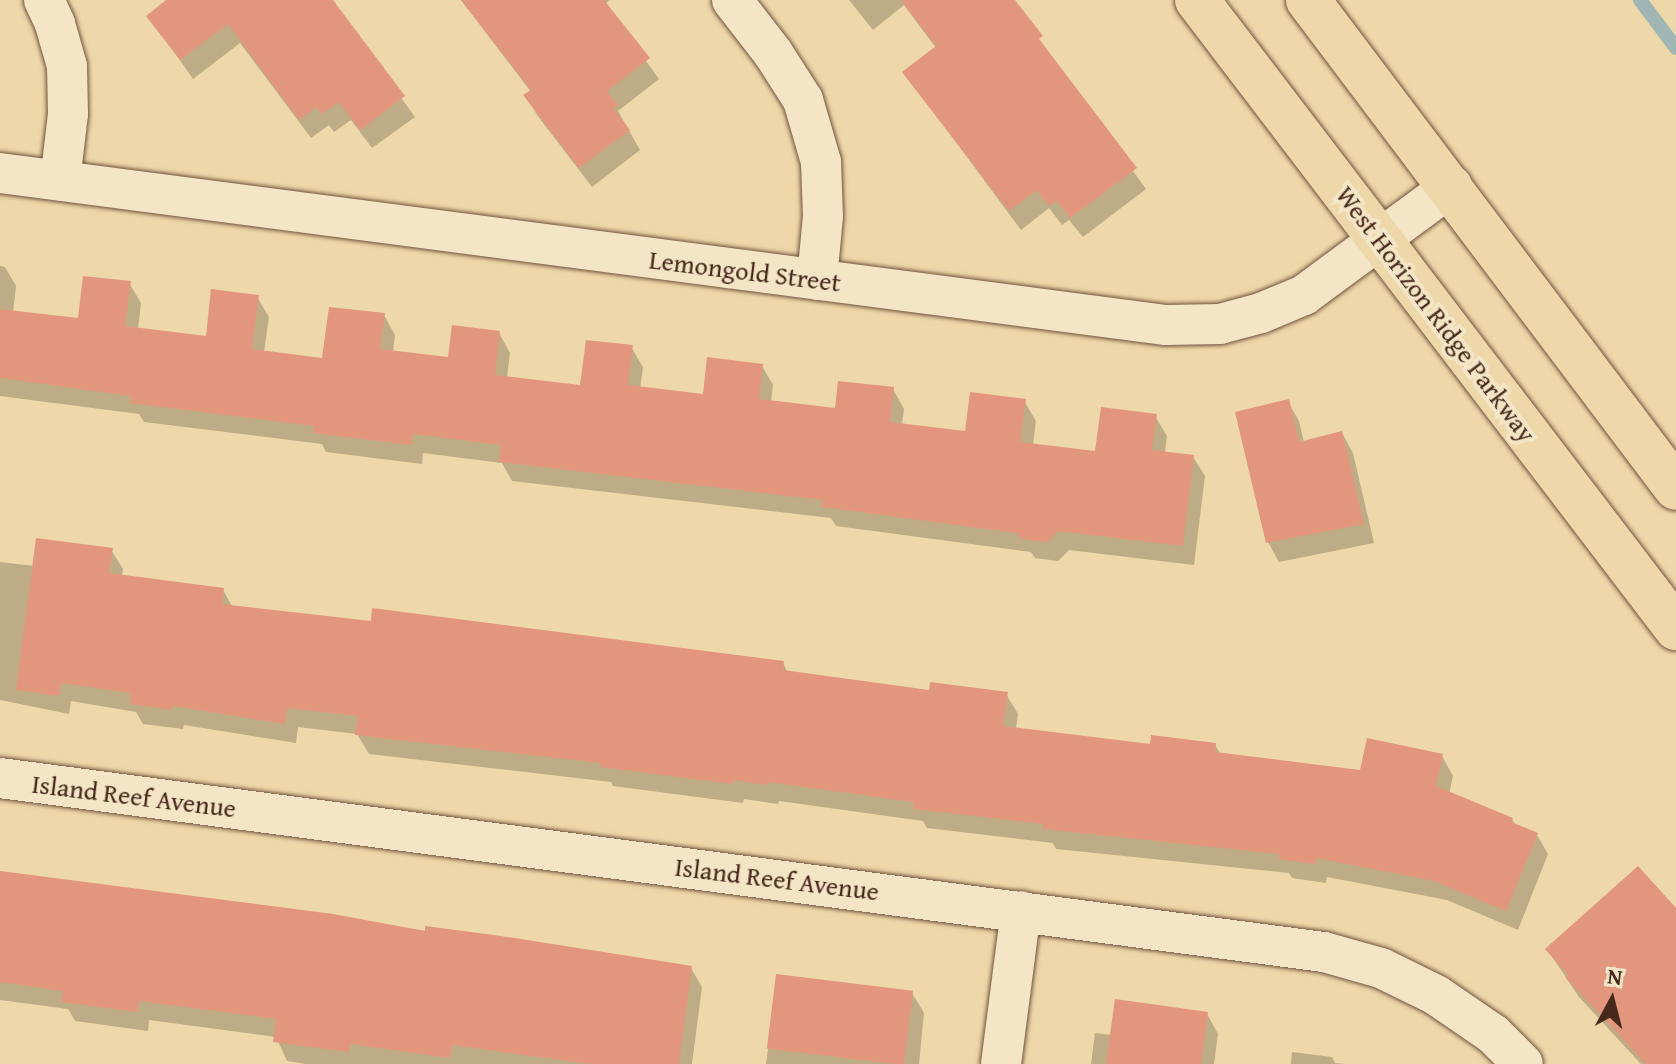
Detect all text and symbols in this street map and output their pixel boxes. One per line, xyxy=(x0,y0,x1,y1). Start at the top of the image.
street label: West Horizon Ridge Parkway xyxy=(1330,180,1542,448)
street label: Lemongold Street xyxy=(647,244,843,298)
street label: Island Reef Avenue xyxy=(30,768,238,824)
street label: Island Reef Avenue xyxy=(673,851,881,907)
text: N xyxy=(1606,959,1624,993)
north arrow xyxy=(1572,960,1652,1040)

